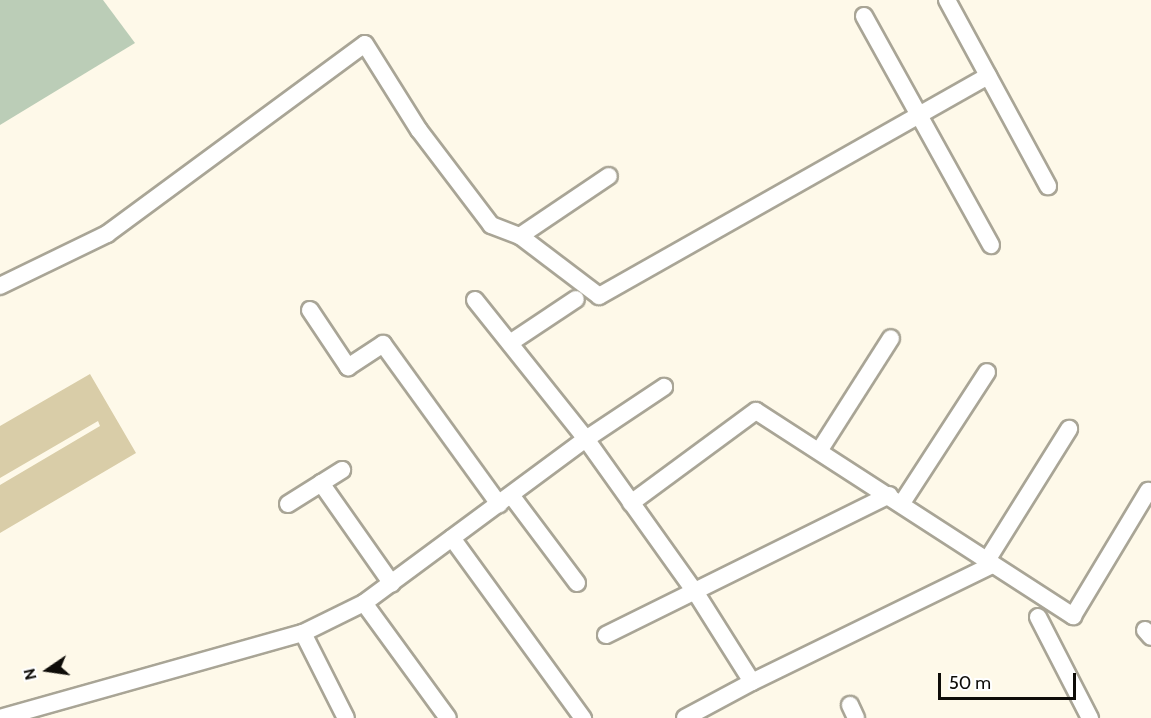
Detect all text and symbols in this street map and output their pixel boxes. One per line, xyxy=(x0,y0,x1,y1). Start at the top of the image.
north arrow xyxy=(18,640,78,700)
scale bar xyxy=(941,661,1079,699)
text: N xyxy=(19,667,41,682)
text: 50 m xyxy=(949,672,991,694)

